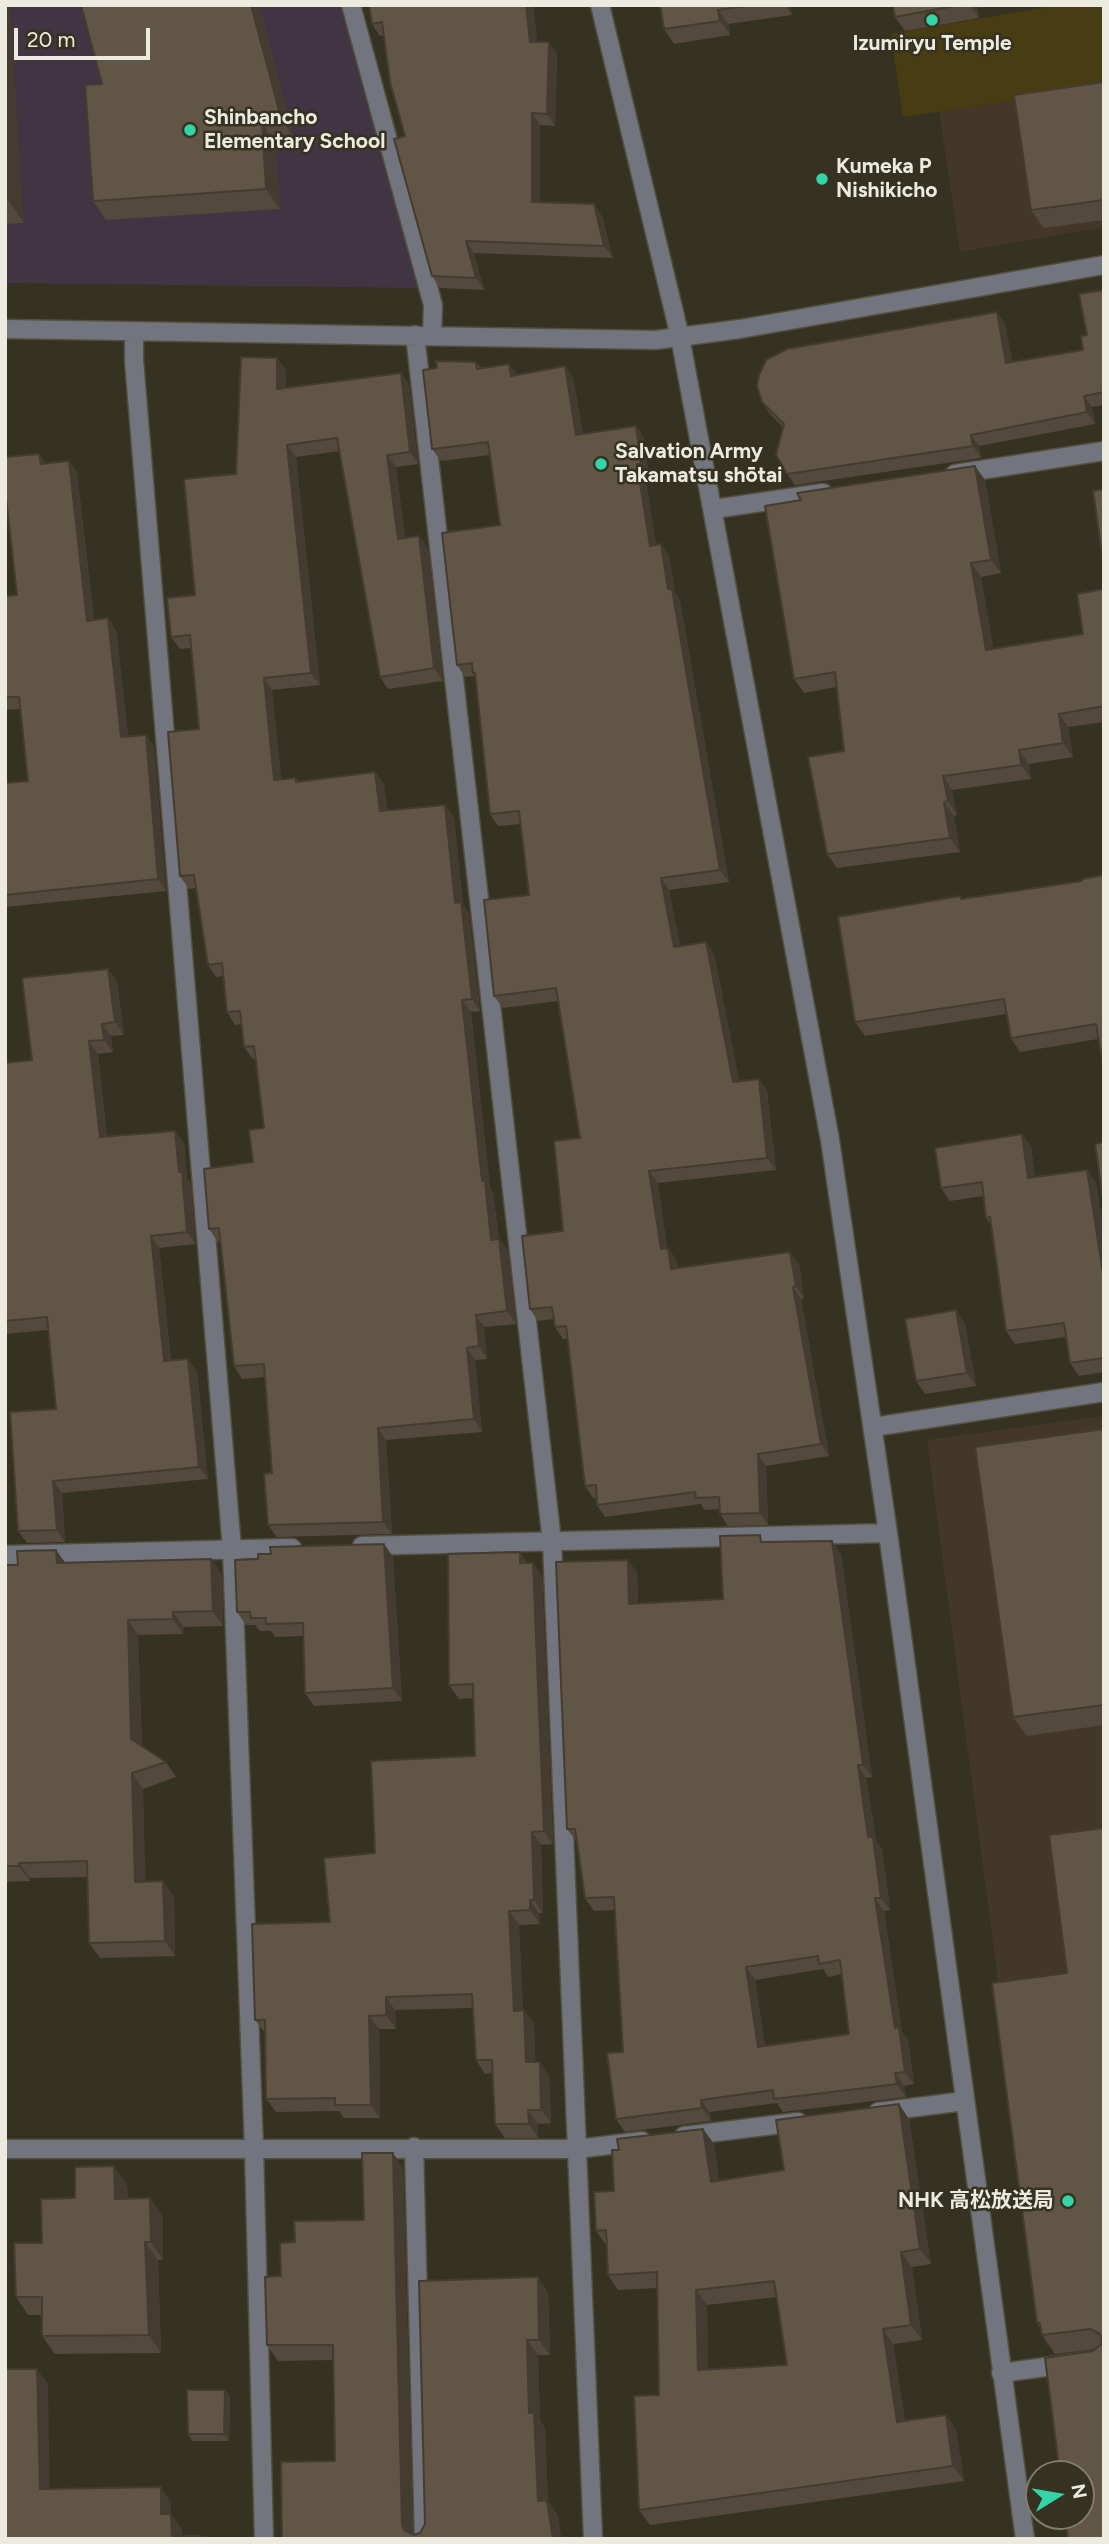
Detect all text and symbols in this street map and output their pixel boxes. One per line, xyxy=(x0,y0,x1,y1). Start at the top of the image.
marker: Izumiryu Temple xyxy=(924,12,940,28)
scale bar xyxy=(18,14,154,58)
text: 20 m xyxy=(27,27,75,52)
place label: Izumiryu Temple xyxy=(852,31,1012,57)
place label: Shinbancho Elementary School xyxy=(204,105,385,155)
marker: Shinbancho Elementary School xyxy=(182,122,198,138)
place label: Kumeka P Nishikicho xyxy=(836,154,937,204)
marker: Kumeka P Nishikicho xyxy=(814,171,830,187)
place label: Salvation Army Takamatsu shōtai xyxy=(615,439,783,489)
marker: Salvation Army Takamatsu shōtai xyxy=(593,456,609,472)
place label: NHK 高松放送局 xyxy=(898,2188,1054,2214)
marker: NHK 高松放送局 xyxy=(1060,2193,1076,2209)
north arrow xyxy=(1025,2460,1095,2530)
text: N xyxy=(1066,2482,1092,2501)

